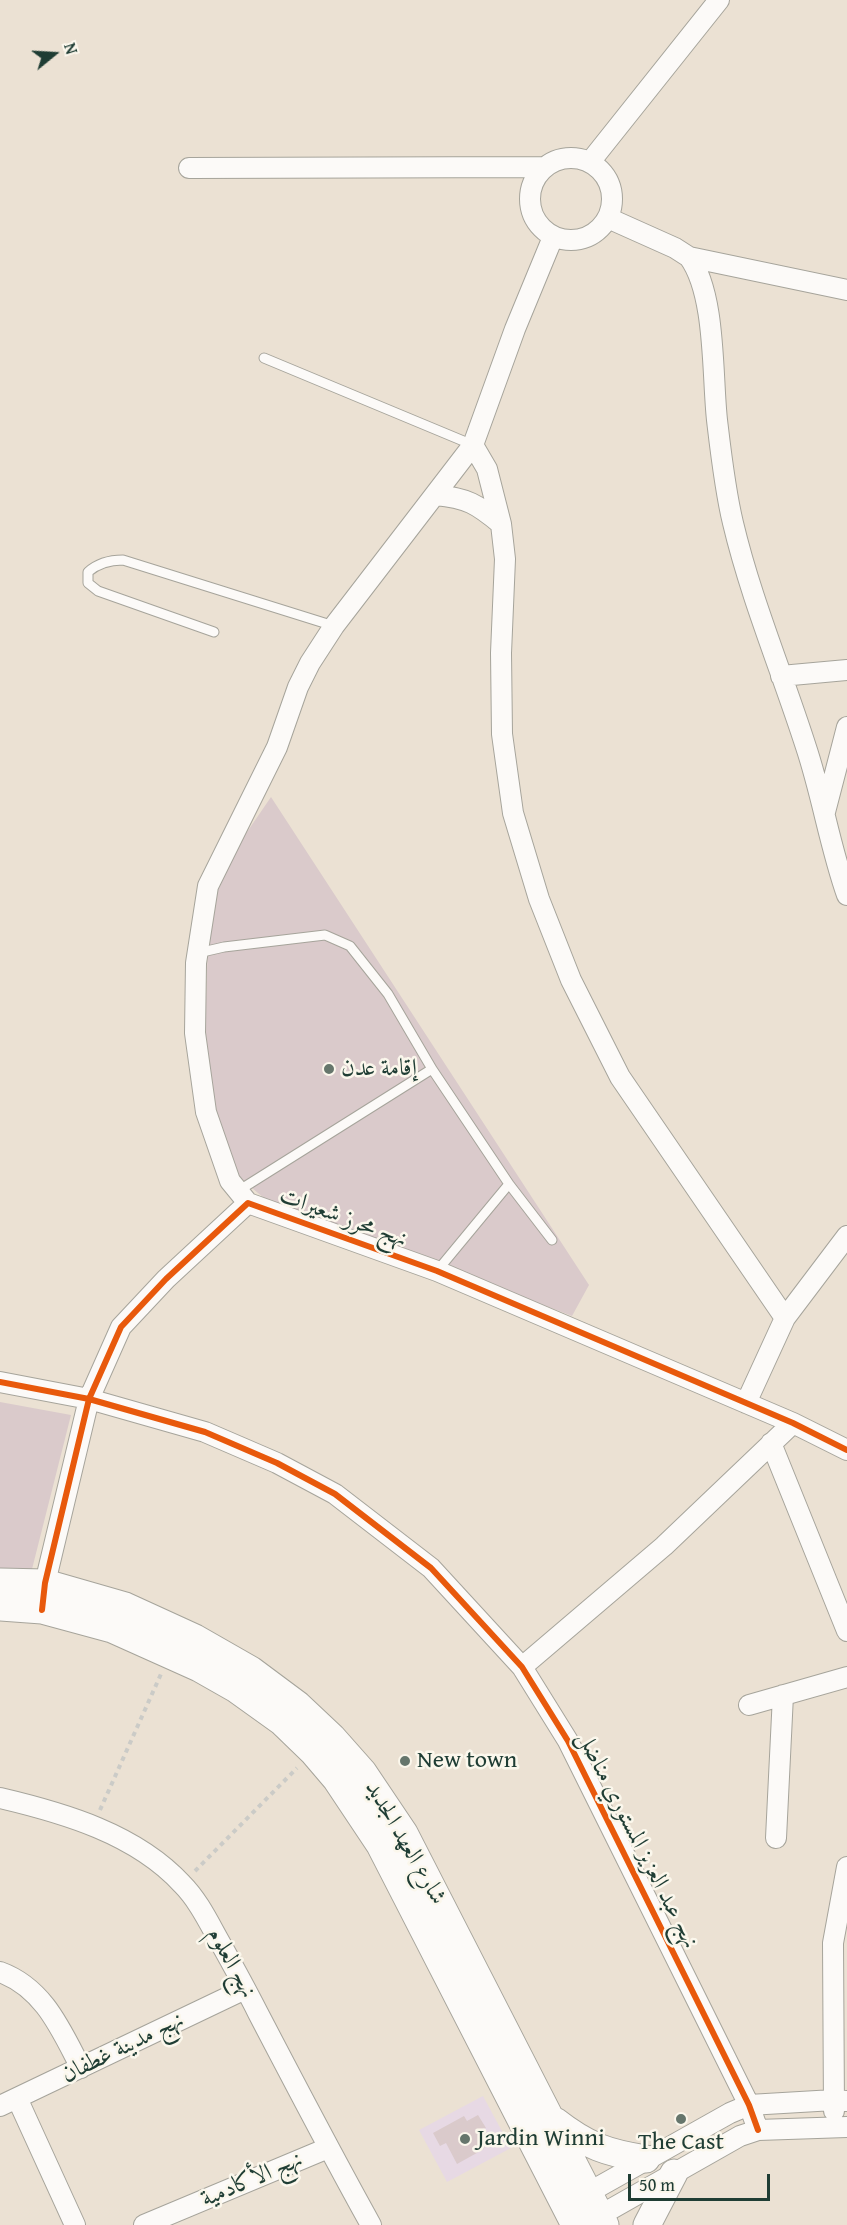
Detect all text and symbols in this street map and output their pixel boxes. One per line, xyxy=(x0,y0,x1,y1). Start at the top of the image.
north arrow xyxy=(24,24,84,84)
text: N xyxy=(58,40,84,57)
place label: إقامة عدن xyxy=(341,1055,417,1083)
marker: إقامة عدن xyxy=(322,1062,336,1076)
street label: نهج محرز شعيرات xyxy=(275,1182,411,1254)
street label: نهج عبد العزيز المستوري مناضل xyxy=(570,1727,704,1953)
place label: New town xyxy=(417,1747,517,1775)
marker: New town xyxy=(398,1754,412,1768)
street label: شارع العهد الجديد xyxy=(358,1776,452,1910)
street label: نهج العلوم xyxy=(200,1923,262,2003)
street label: نهج مدينة غطفان xyxy=(57,2006,189,2090)
marker: The Cast xyxy=(674,2112,688,2126)
place label: Jardin Winni xyxy=(477,2125,605,2153)
place label: The Cast xyxy=(638,2129,724,2157)
marker: Jardin Winni xyxy=(458,2132,472,2146)
street label: نهج الأكادمية xyxy=(197,2146,307,2214)
scale bar xyxy=(631,2162,774,2200)
text: 50 m xyxy=(639,2171,675,2198)

